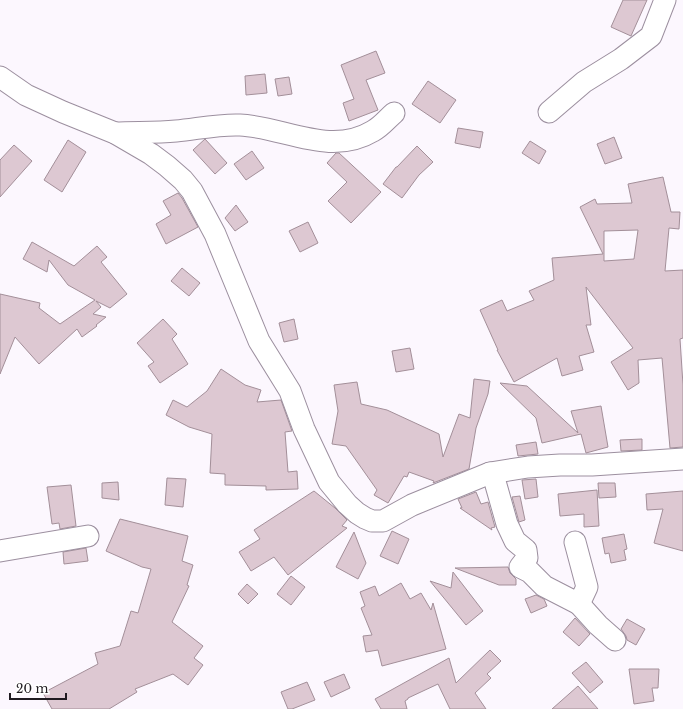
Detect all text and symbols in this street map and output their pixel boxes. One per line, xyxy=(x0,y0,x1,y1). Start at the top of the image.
scale bar xyxy=(10,675,66,701)
text: 20 m xyxy=(16,681,48,696)

